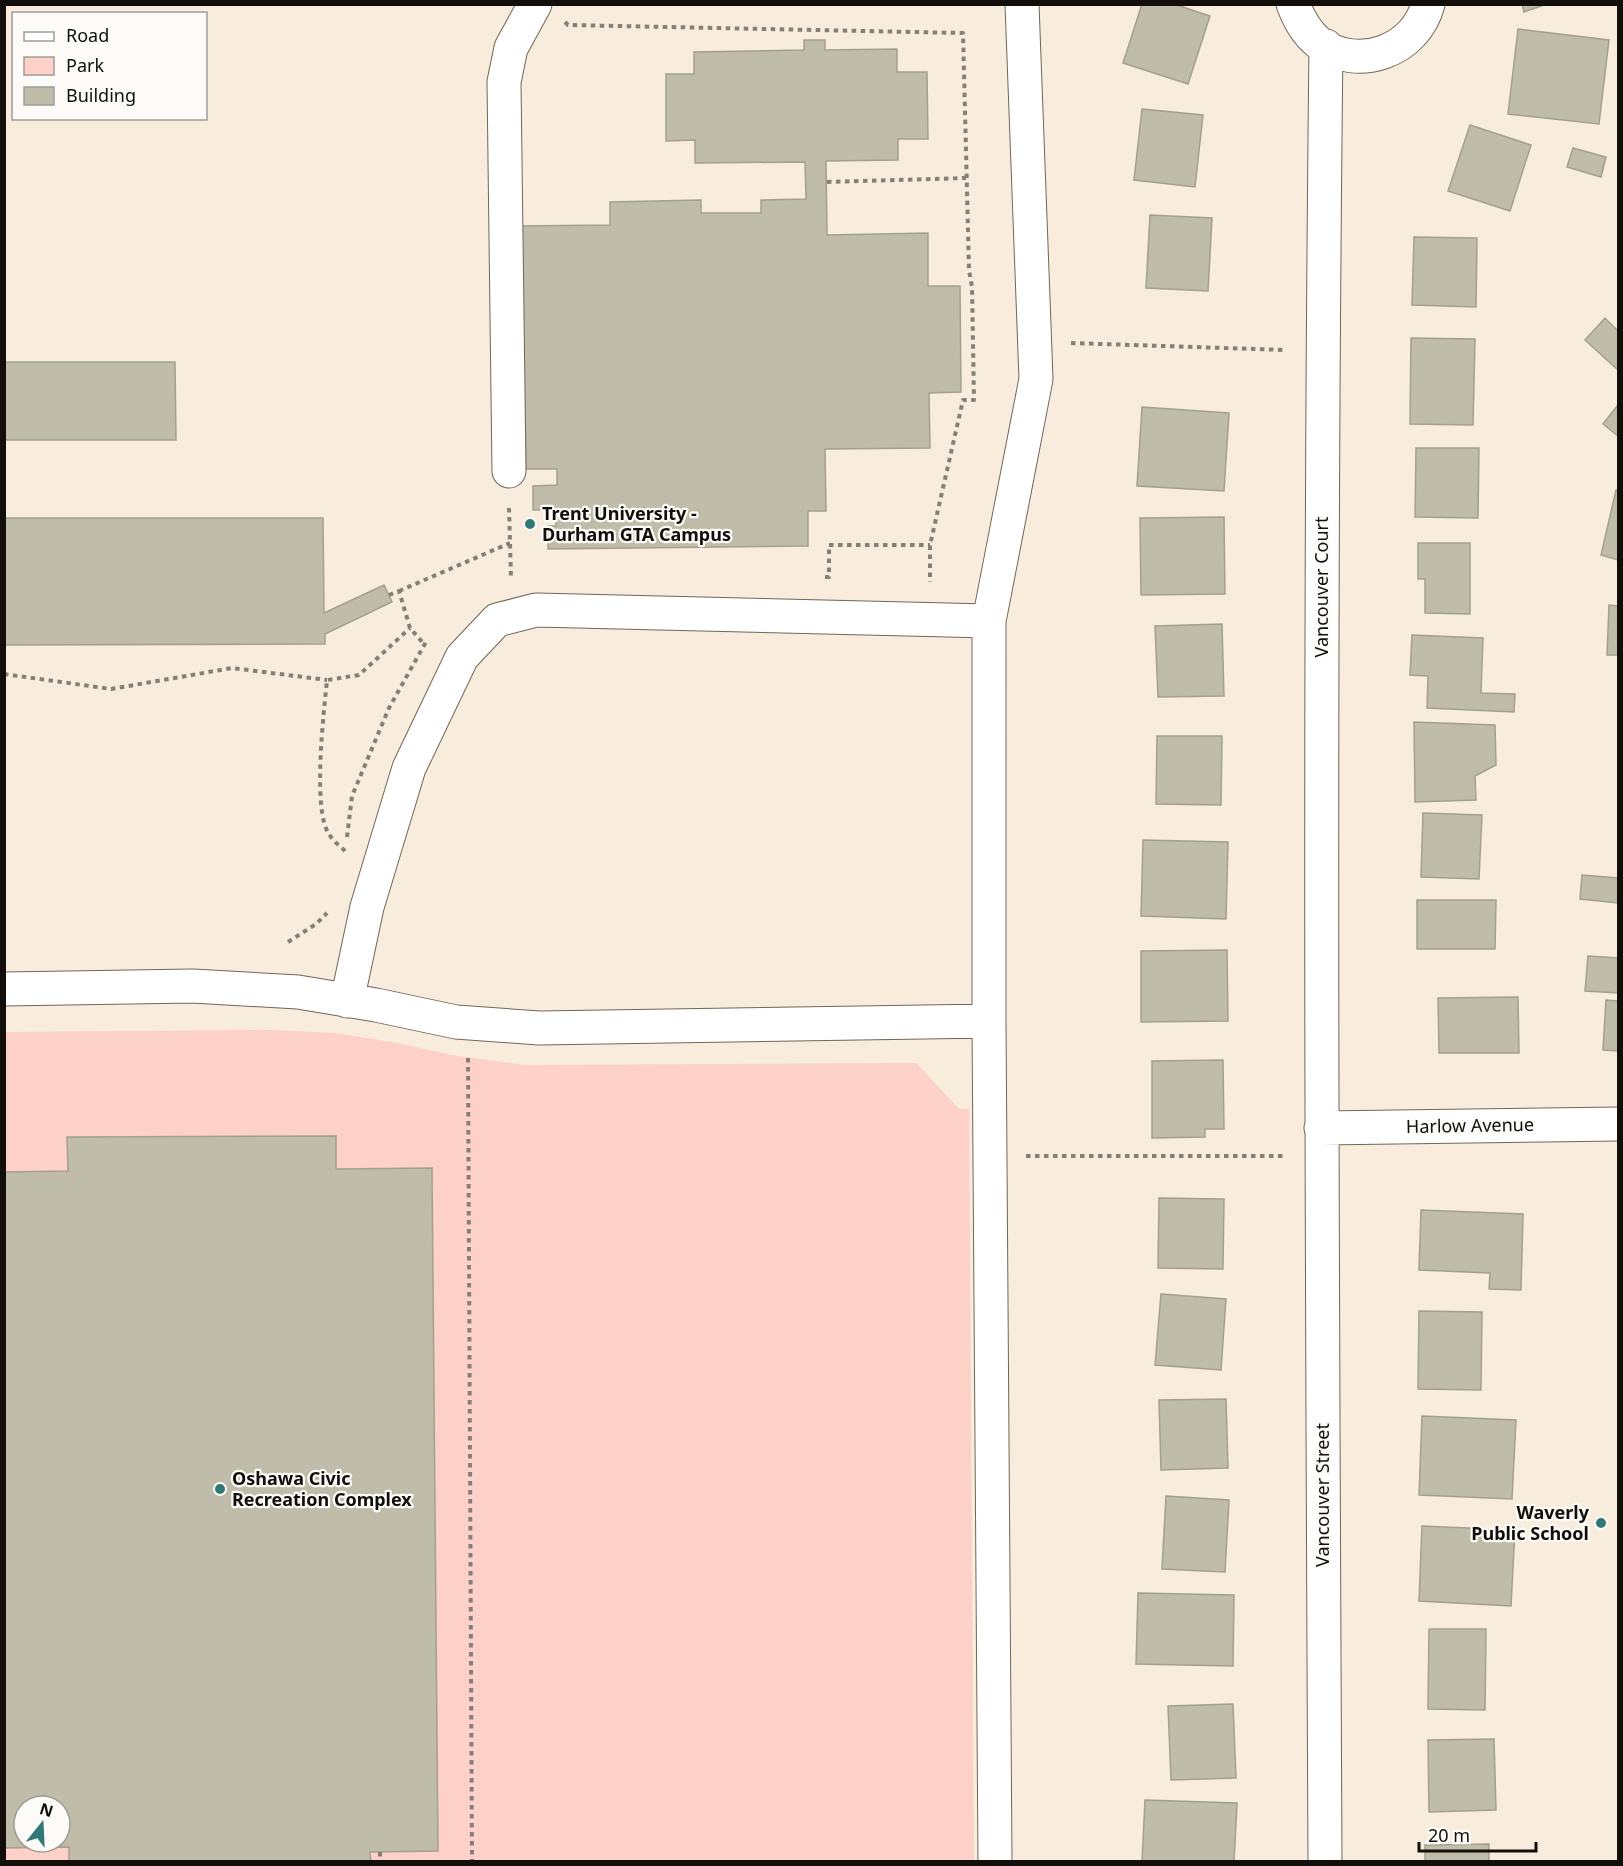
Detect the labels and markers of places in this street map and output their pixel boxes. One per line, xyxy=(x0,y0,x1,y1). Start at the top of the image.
place label: Trent University - Durham GTA Campus xyxy=(542,501,731,546)
marker: Trent University - Durham GTA Campus xyxy=(523,517,537,531)
place label: Oshawa Civic Recreation Complex xyxy=(232,1466,412,1511)
marker: Oshawa Civic Recreation Complex xyxy=(213,1482,227,1496)
place label: Waverly Public School xyxy=(1471,1500,1590,1545)
marker: Waverly Public School xyxy=(1594,1516,1608,1530)

